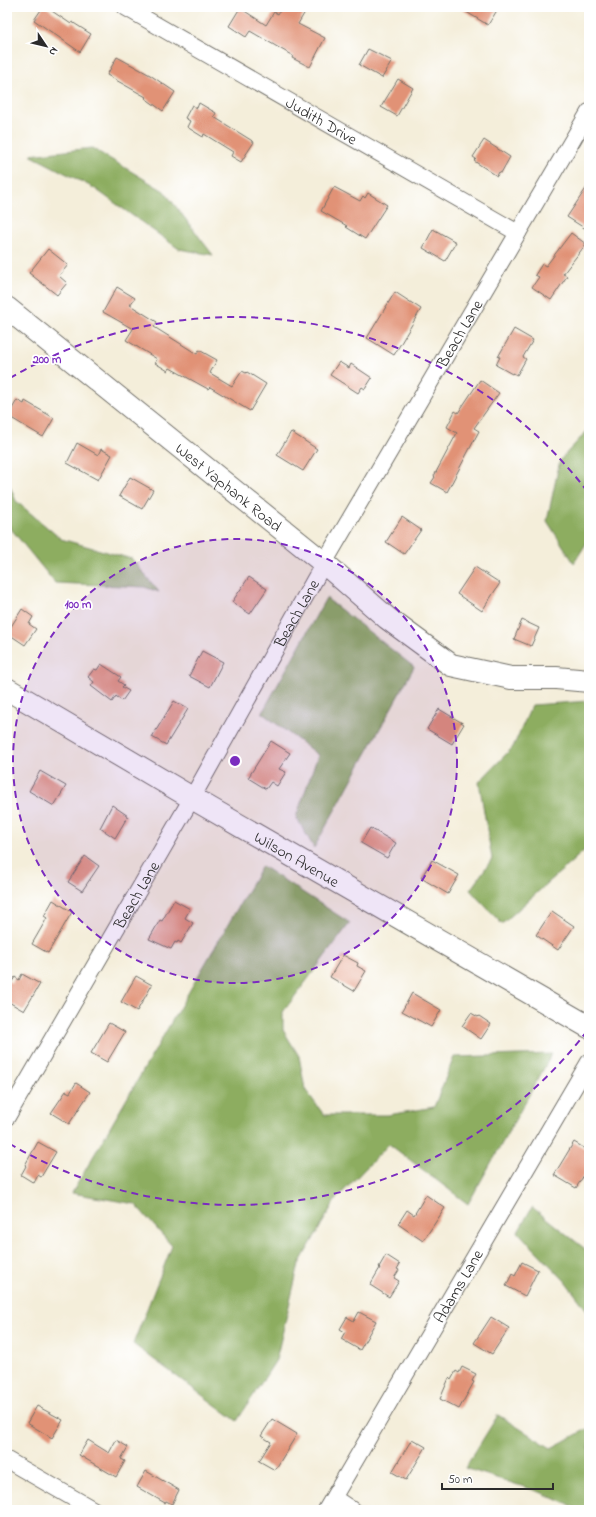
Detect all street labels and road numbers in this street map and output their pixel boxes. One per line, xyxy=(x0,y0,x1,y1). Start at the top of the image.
street label: Judith Drive xyxy=(280,92,362,152)
street label: Beach Lane xyxy=(431,295,491,373)
street label: West Yaphank Road xyxy=(169,438,287,539)
street label: Beach Lane xyxy=(268,575,327,653)
street label: Wilson Avenue xyxy=(249,826,344,895)
street label: Beach Lane xyxy=(108,857,167,935)
street label: Adams Lane xyxy=(428,1245,491,1328)

